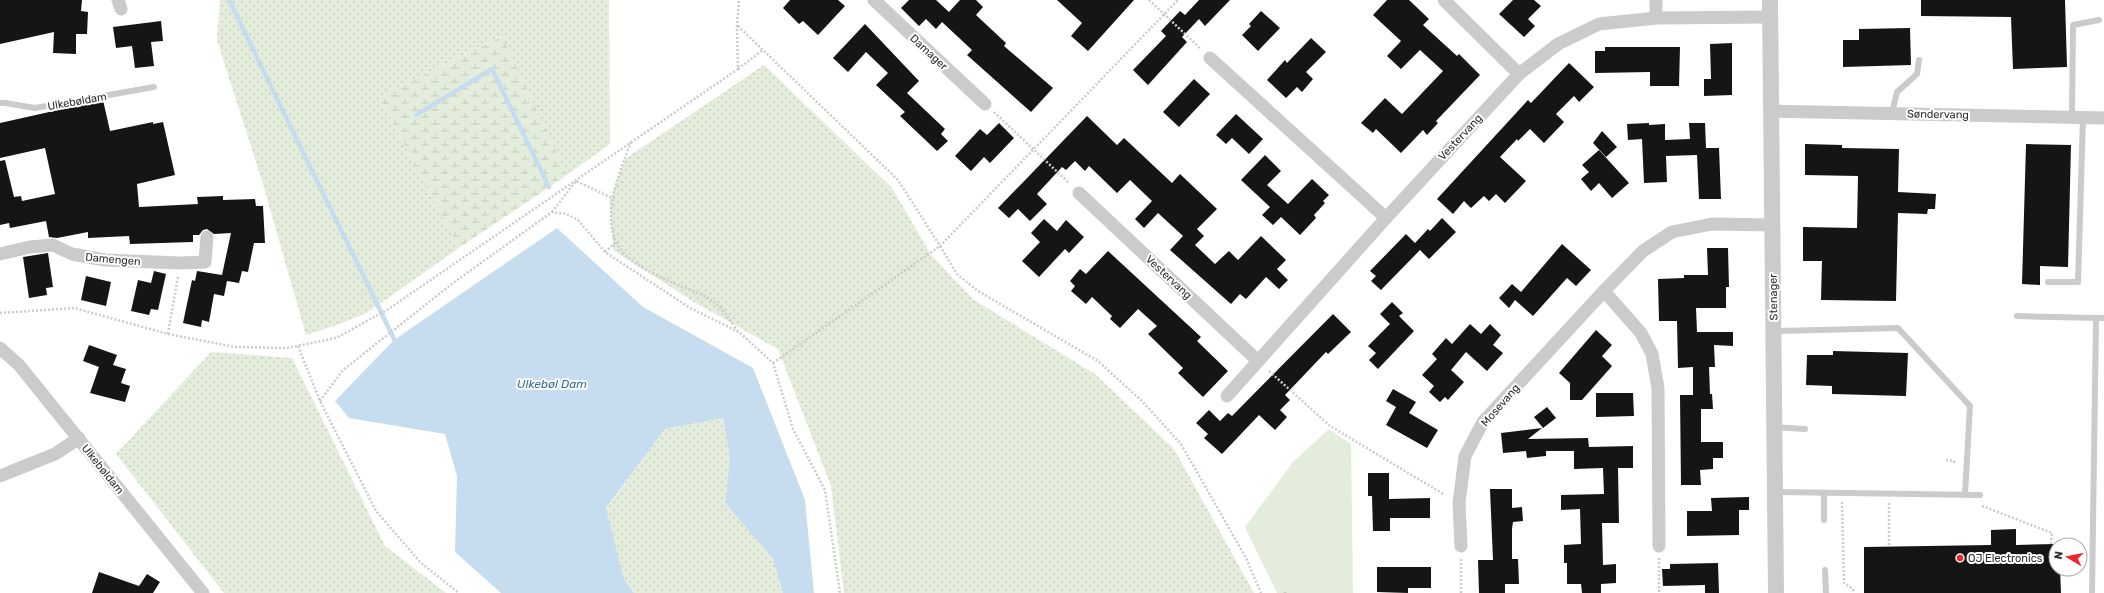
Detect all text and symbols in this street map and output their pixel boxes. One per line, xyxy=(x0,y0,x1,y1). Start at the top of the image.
street label: Damager xyxy=(907,32,951,73)
street label: Ulkebøldam xyxy=(46,90,108,113)
street label: Søndervang xyxy=(1907,107,1969,122)
street label: Vestervang xyxy=(1436,112,1485,163)
street label: Damengen xyxy=(85,251,141,268)
street label: Vestervang xyxy=(1143,253,1194,302)
street label: Stenager xyxy=(1767,273,1780,321)
water label: Ulkebøl Dam xyxy=(517,377,587,391)
street label: Mosevang xyxy=(1478,382,1522,429)
street label: Ulkebøldam xyxy=(79,442,127,497)
north arrow xyxy=(2048,537,2088,577)
text: N xyxy=(2052,550,2066,560)
place label: OJ Electronics xyxy=(1968,552,2043,565)
marker: OJ Electronics xyxy=(1955,553,1965,563)

